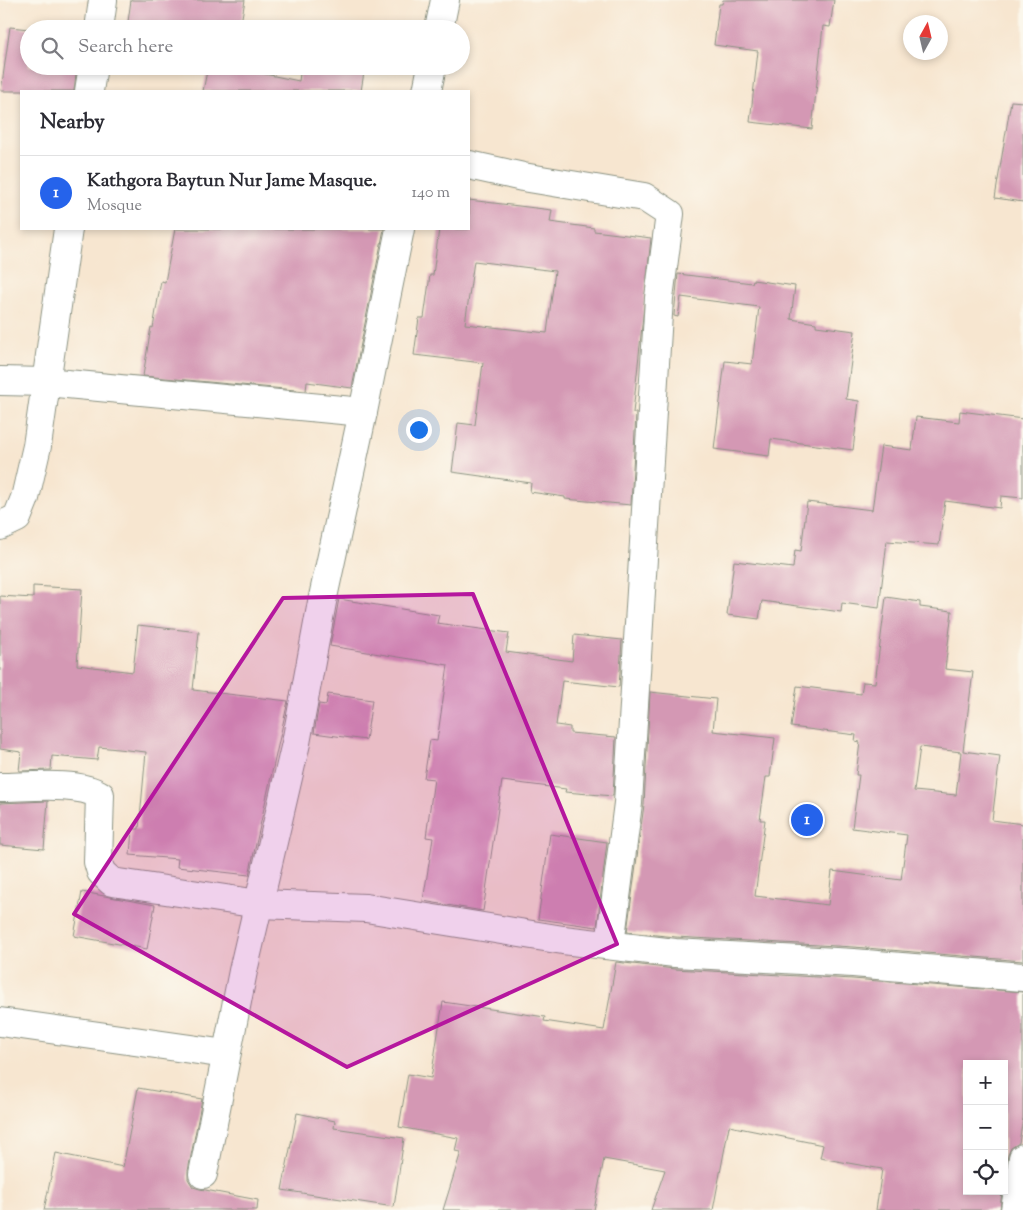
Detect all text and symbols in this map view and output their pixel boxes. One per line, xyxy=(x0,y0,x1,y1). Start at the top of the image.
north arrow xyxy=(903,15,948,60)
search box xyxy=(20,20,470,75)
icon: search xyxy=(38,34,66,62)
text: Search here xyxy=(78,34,173,61)
text: Nearby xyxy=(40,108,105,138)
text: Kathgora Baytun Nur Jame Masque. xyxy=(87,168,377,195)
text: 1 xyxy=(53,182,59,205)
text: 140 m xyxy=(412,182,450,205)
text: Mosque xyxy=(87,195,142,218)
your location xyxy=(406,417,432,443)
pin: 1 xyxy=(791,801,823,839)
map controls xyxy=(963,1060,1008,1195)
button: + xyxy=(963,1060,1008,1105)
button: − xyxy=(963,1105,1008,1150)
button: locate xyxy=(963,1150,1008,1195)

